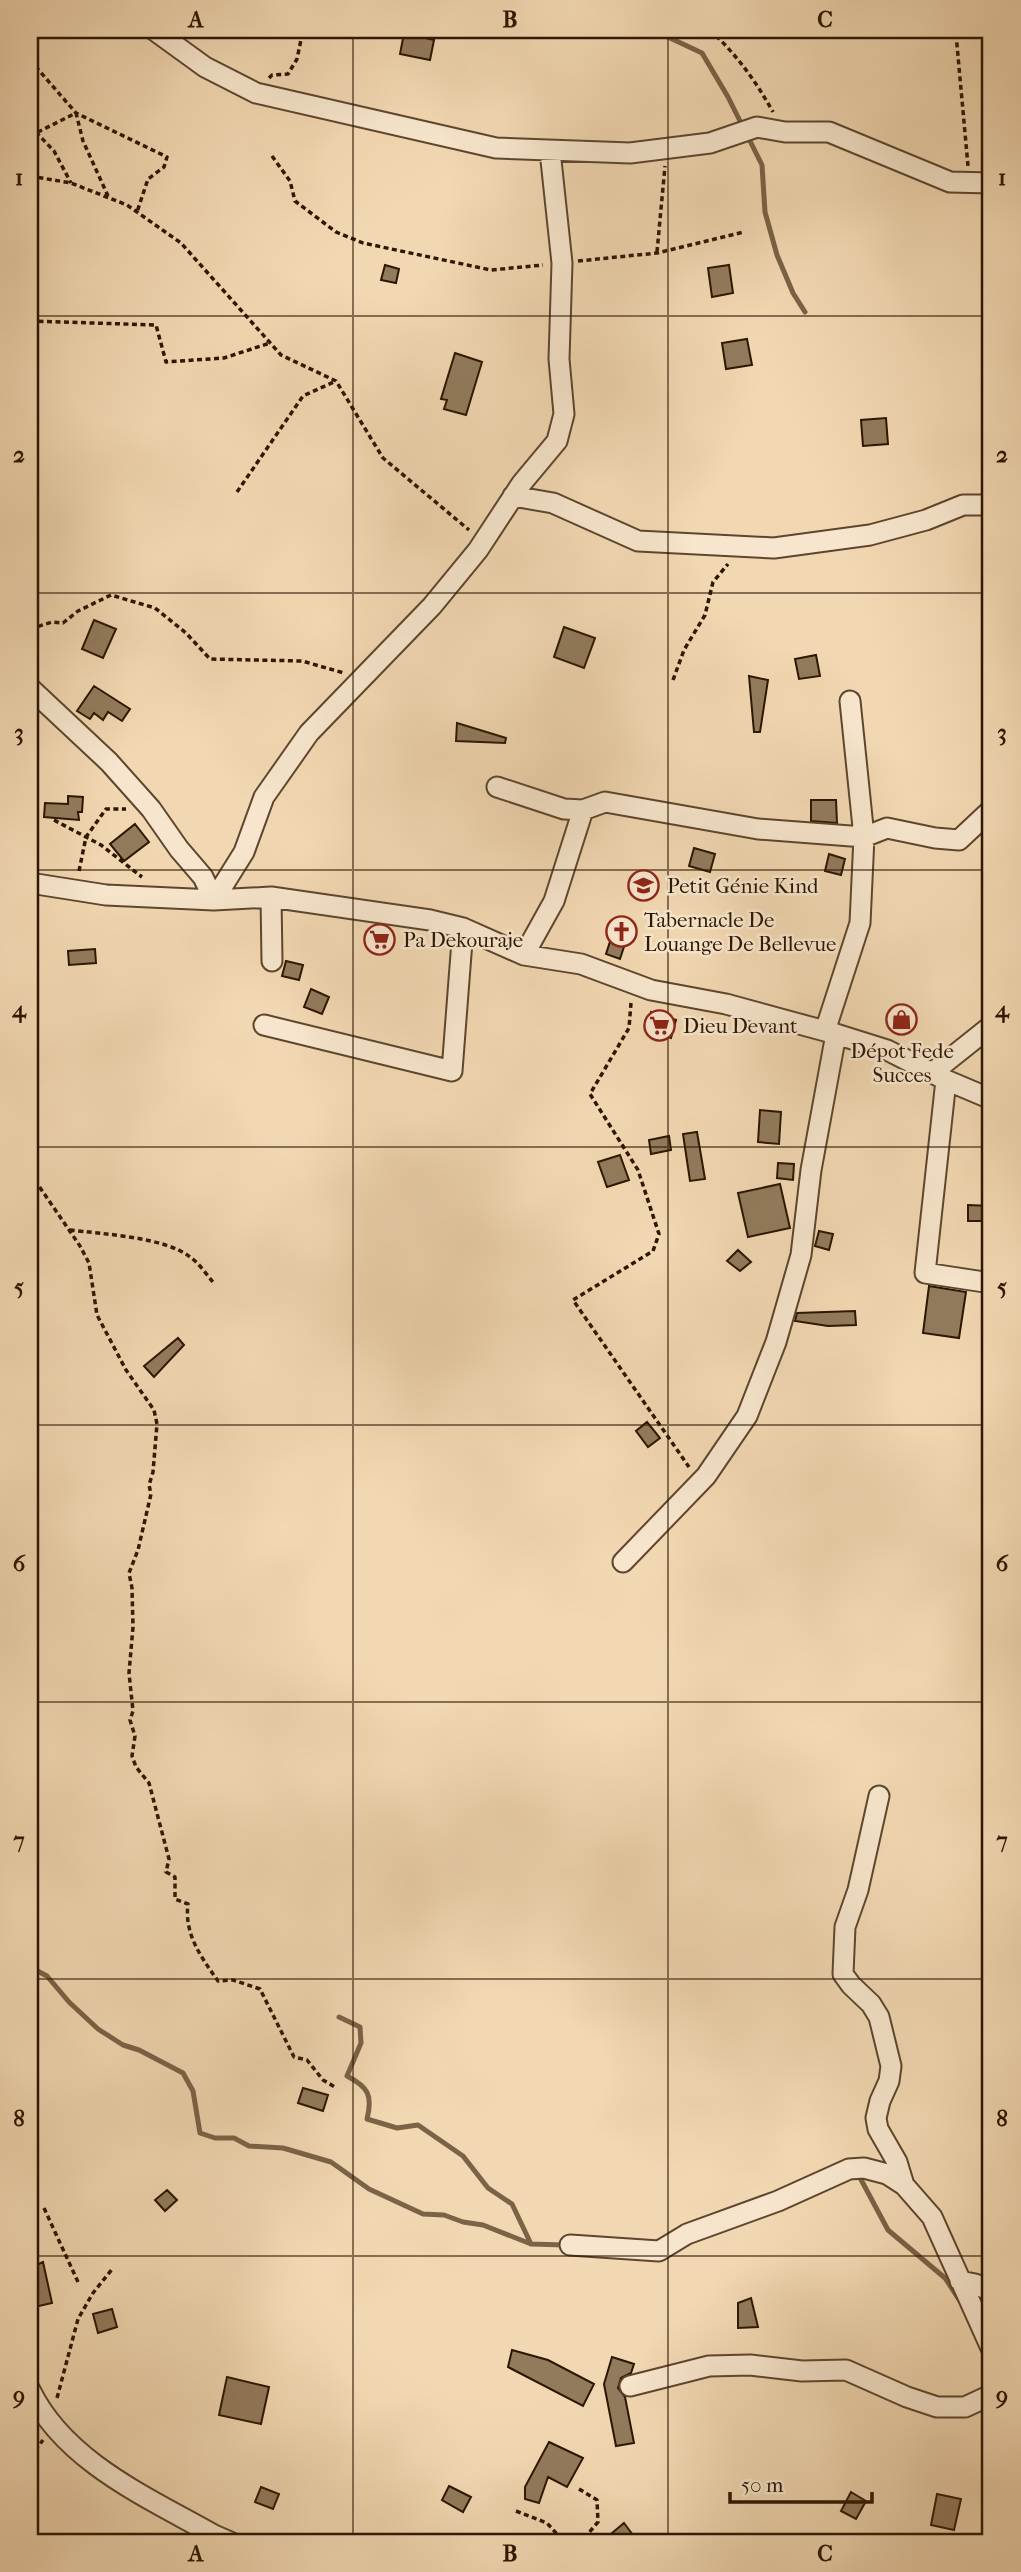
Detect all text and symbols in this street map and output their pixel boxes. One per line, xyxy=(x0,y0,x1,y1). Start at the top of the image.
text: A xyxy=(187,6,205,33)
text: B xyxy=(503,6,518,33)
text: C xyxy=(817,6,833,33)
text: 1 xyxy=(15,164,23,191)
text: 1 xyxy=(998,164,1006,191)
text: 2 xyxy=(13,441,25,468)
text: 2 xyxy=(996,441,1008,468)
text: 3 xyxy=(14,719,24,746)
text: 3 xyxy=(997,719,1007,746)
school or university icon: Petit Génie Kind xyxy=(627,869,661,903)
place label: Petit Génie Kind xyxy=(667,874,819,898)
place label: Tabernacle De Louange De Bellevue xyxy=(644,908,836,956)
church icon: Tabernacle De Louange De Bellevue xyxy=(604,915,638,949)
supermarket icon: Pa Dekouraje xyxy=(363,923,397,957)
place label: Pa Dekouraje xyxy=(403,928,523,952)
text: 4 xyxy=(11,996,27,1023)
text: 4 xyxy=(994,996,1010,1023)
shop icon: Dépot Fede Succes xyxy=(885,1002,919,1036)
supermarket icon: Dieu Devant xyxy=(643,1009,677,1043)
place label: Dieu Devant xyxy=(683,1014,798,1038)
place label: Dépot Fede Succes xyxy=(850,1039,954,1087)
text: 5 xyxy=(14,1273,24,1300)
text: 5 xyxy=(997,1273,1007,1300)
text: 6 xyxy=(13,1550,26,1577)
text: 6 xyxy=(996,1550,1009,1577)
text: 7 xyxy=(12,1827,25,1854)
text: 7 xyxy=(995,1827,1008,1854)
text: 8 xyxy=(13,2105,25,2132)
text: 8 xyxy=(996,2105,1008,2132)
text: 9 xyxy=(12,2382,25,2409)
text: 9 xyxy=(995,2382,1008,2409)
scale bar xyxy=(730,2460,872,2504)
text: 50 m xyxy=(741,2473,784,2497)
text: A xyxy=(187,2540,205,2567)
text: B xyxy=(503,2540,518,2567)
text: C xyxy=(817,2540,833,2567)

